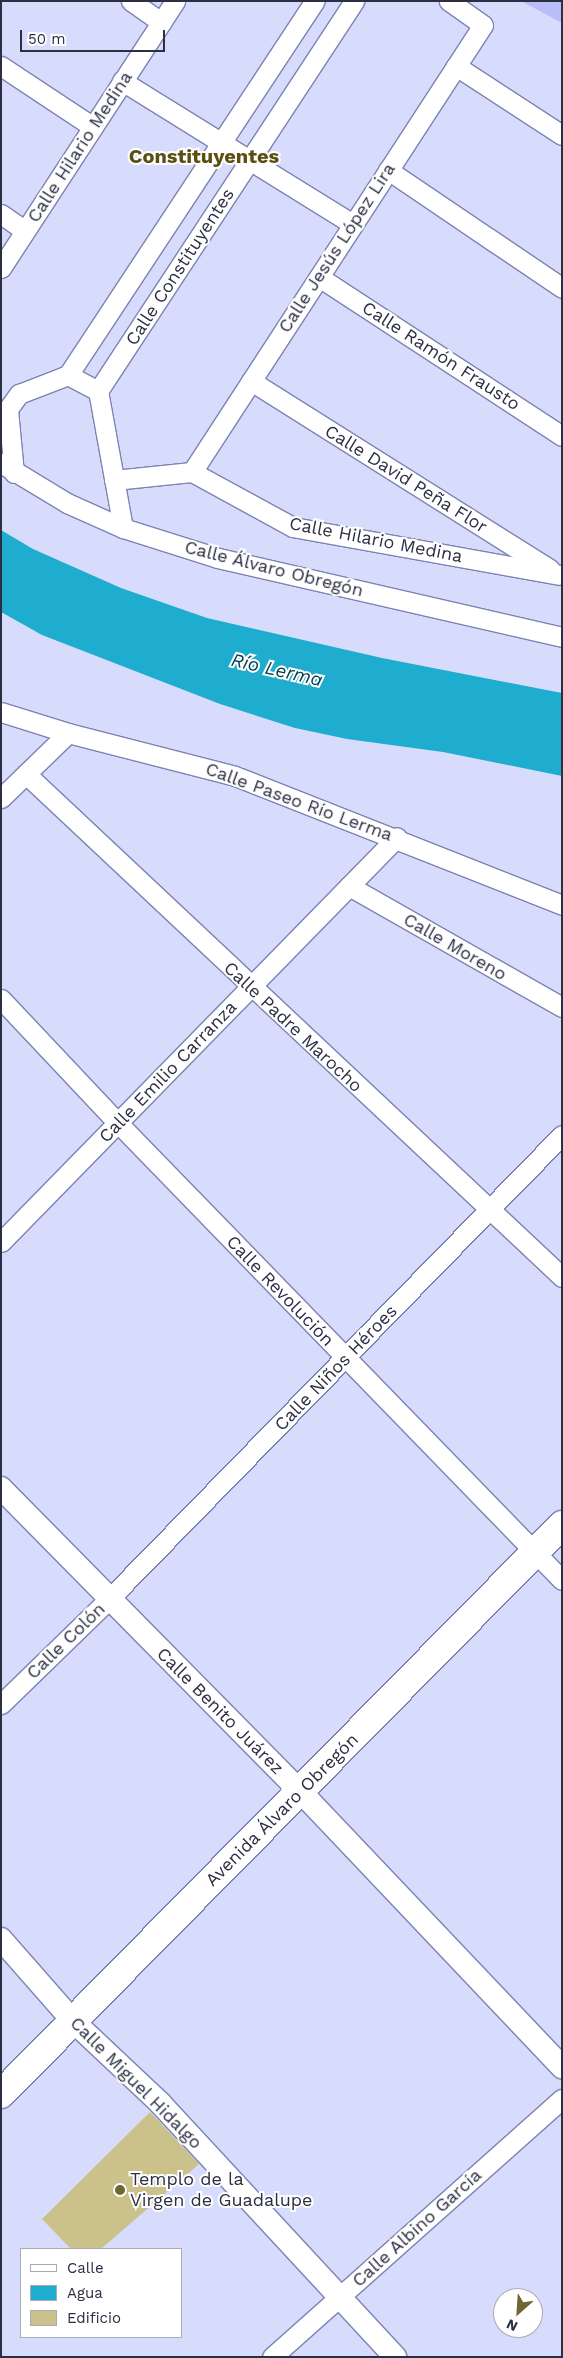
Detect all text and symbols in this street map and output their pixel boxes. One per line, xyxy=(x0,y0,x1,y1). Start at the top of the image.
scale bar xyxy=(22,20,168,52)
text: 50 m xyxy=(28,30,65,48)
street label: Calle Hilario Medina xyxy=(23,67,137,227)
district label: Constituyentes xyxy=(129,144,279,168)
street label: Calle Jesús López Lira xyxy=(274,159,400,337)
street label: Calle Constituyentes xyxy=(121,184,239,350)
street label: Calle Ramón Frausto xyxy=(358,297,524,415)
street label: Calle David Peña Flor xyxy=(321,420,491,538)
street label: Calle Hilario Medina xyxy=(288,513,464,567)
street label: Calle Álvaro Obregón xyxy=(182,536,366,602)
water label: Río Lerma xyxy=(229,648,325,692)
street label: Calle Paseo Río Lerma xyxy=(203,758,395,846)
street label: Calle Moreno xyxy=(400,909,510,985)
street label: Calle Padre Marocho xyxy=(219,957,367,1097)
street label: Calle Emilio Carranza xyxy=(95,997,241,1147)
street label: Calle Revolución xyxy=(222,1231,338,1351)
street label: Calle Niños Héroes xyxy=(270,1300,402,1436)
street label: Calle Colón xyxy=(22,1598,110,1684)
street label: Calle Benito Juárez xyxy=(152,1643,288,1779)
street label: Avenida Álvaro Obregón xyxy=(201,1729,363,1891)
street label: Calle Miguel Hidalgo xyxy=(65,2012,207,2154)
street label: Calle Albino García xyxy=(348,2164,486,2292)
place label: Templo de la Virgen de Guadalupe xyxy=(130,2169,312,2212)
marker: Templo de la Virgen de Guadalupe xyxy=(114,2184,126,2196)
legend xyxy=(20,2248,182,2338)
text: Calle xyxy=(67,2259,104,2277)
text: Agua xyxy=(67,2284,103,2302)
north arrow xyxy=(493,2288,543,2338)
text: Edificio xyxy=(67,2309,121,2327)
text: N xyxy=(504,2316,520,2335)

